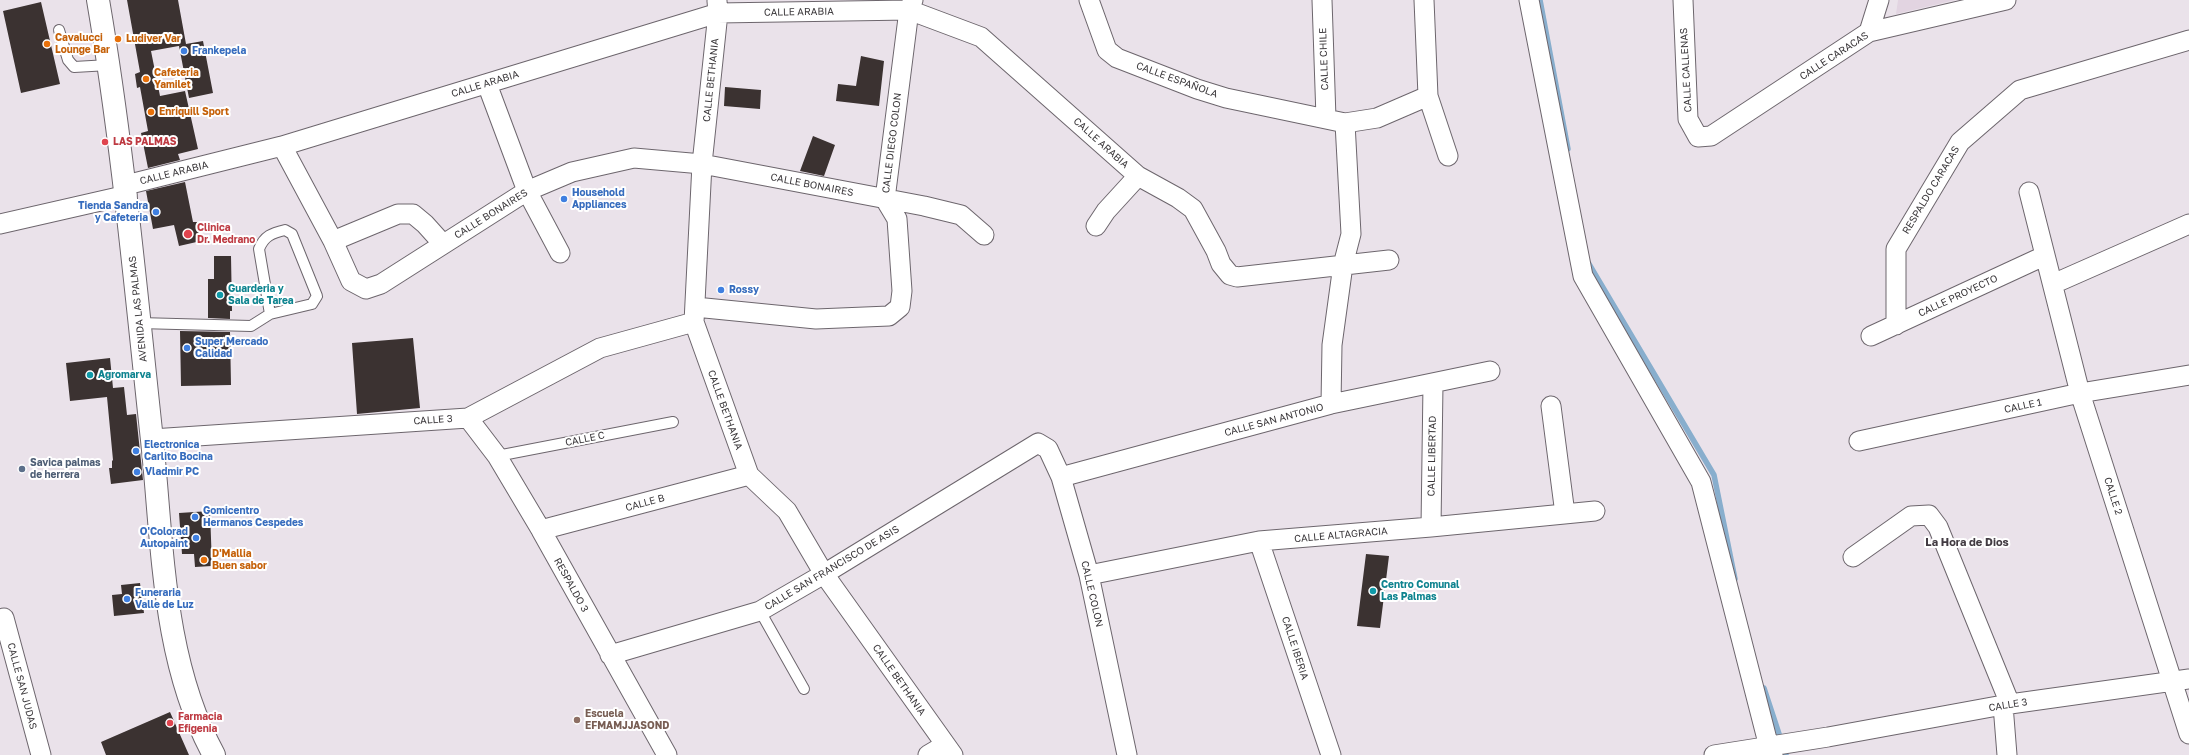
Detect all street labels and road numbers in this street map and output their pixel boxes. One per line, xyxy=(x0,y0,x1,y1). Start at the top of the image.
street label: CALLE ARABIA xyxy=(764,5,834,19)
street label: CALLE CHILE xyxy=(1317,27,1331,91)
street label: CALLE CALLENAS xyxy=(1678,27,1694,113)
street label: CALLE CARACAS xyxy=(1797,29,1871,83)
street label: CALLE BETHANIA xyxy=(701,38,721,122)
street label: CALLE ESPAÑOLA xyxy=(1135,60,1219,100)
street label: CALLE ARABIA xyxy=(450,68,520,100)
street label: CALLE DIEGO COLON xyxy=(880,92,904,194)
street label: CALLE ARABIA xyxy=(1071,115,1131,171)
street label: RESPALDO CARACAS xyxy=(1900,144,1962,236)
street label: CALLE ARABIA xyxy=(139,159,209,187)
street label: CALLE BONAIRES xyxy=(770,171,854,199)
street label: CALLE BONAIRES xyxy=(452,187,530,241)
street label: AVENIDA LAS PALMAS xyxy=(126,255,150,363)
street label: CALLE PROYECTO xyxy=(1916,272,2000,320)
street label: CALLE BETHANIA xyxy=(705,368,745,452)
street label: CALLE 1 xyxy=(2003,396,2043,416)
street label: CALLE SAN ANTONIO xyxy=(1223,401,1325,439)
street label: CALLE 3 xyxy=(413,413,453,427)
street label: CALLE LIBERTAD xyxy=(1425,416,1439,496)
street label: CALLE C xyxy=(564,429,606,449)
street label: CALLE 2 xyxy=(2101,476,2125,516)
street label: CALLE B xyxy=(624,492,666,514)
street label: CALLE SAN FRANCISCO DE ASIS xyxy=(763,523,901,613)
street label: CALLE ALTAGRACIA xyxy=(1294,525,1388,545)
street label: RESPALDO 3 xyxy=(551,556,591,614)
street label: CALLE COLON xyxy=(1079,560,1105,628)
street label: CALLE IBERIA xyxy=(1279,615,1311,681)
street label: CALLE SAN JUDAS xyxy=(5,641,39,731)
street label: CALLE BETHANIA xyxy=(870,642,928,718)
street label: CALLE 3 xyxy=(1988,696,2028,714)

